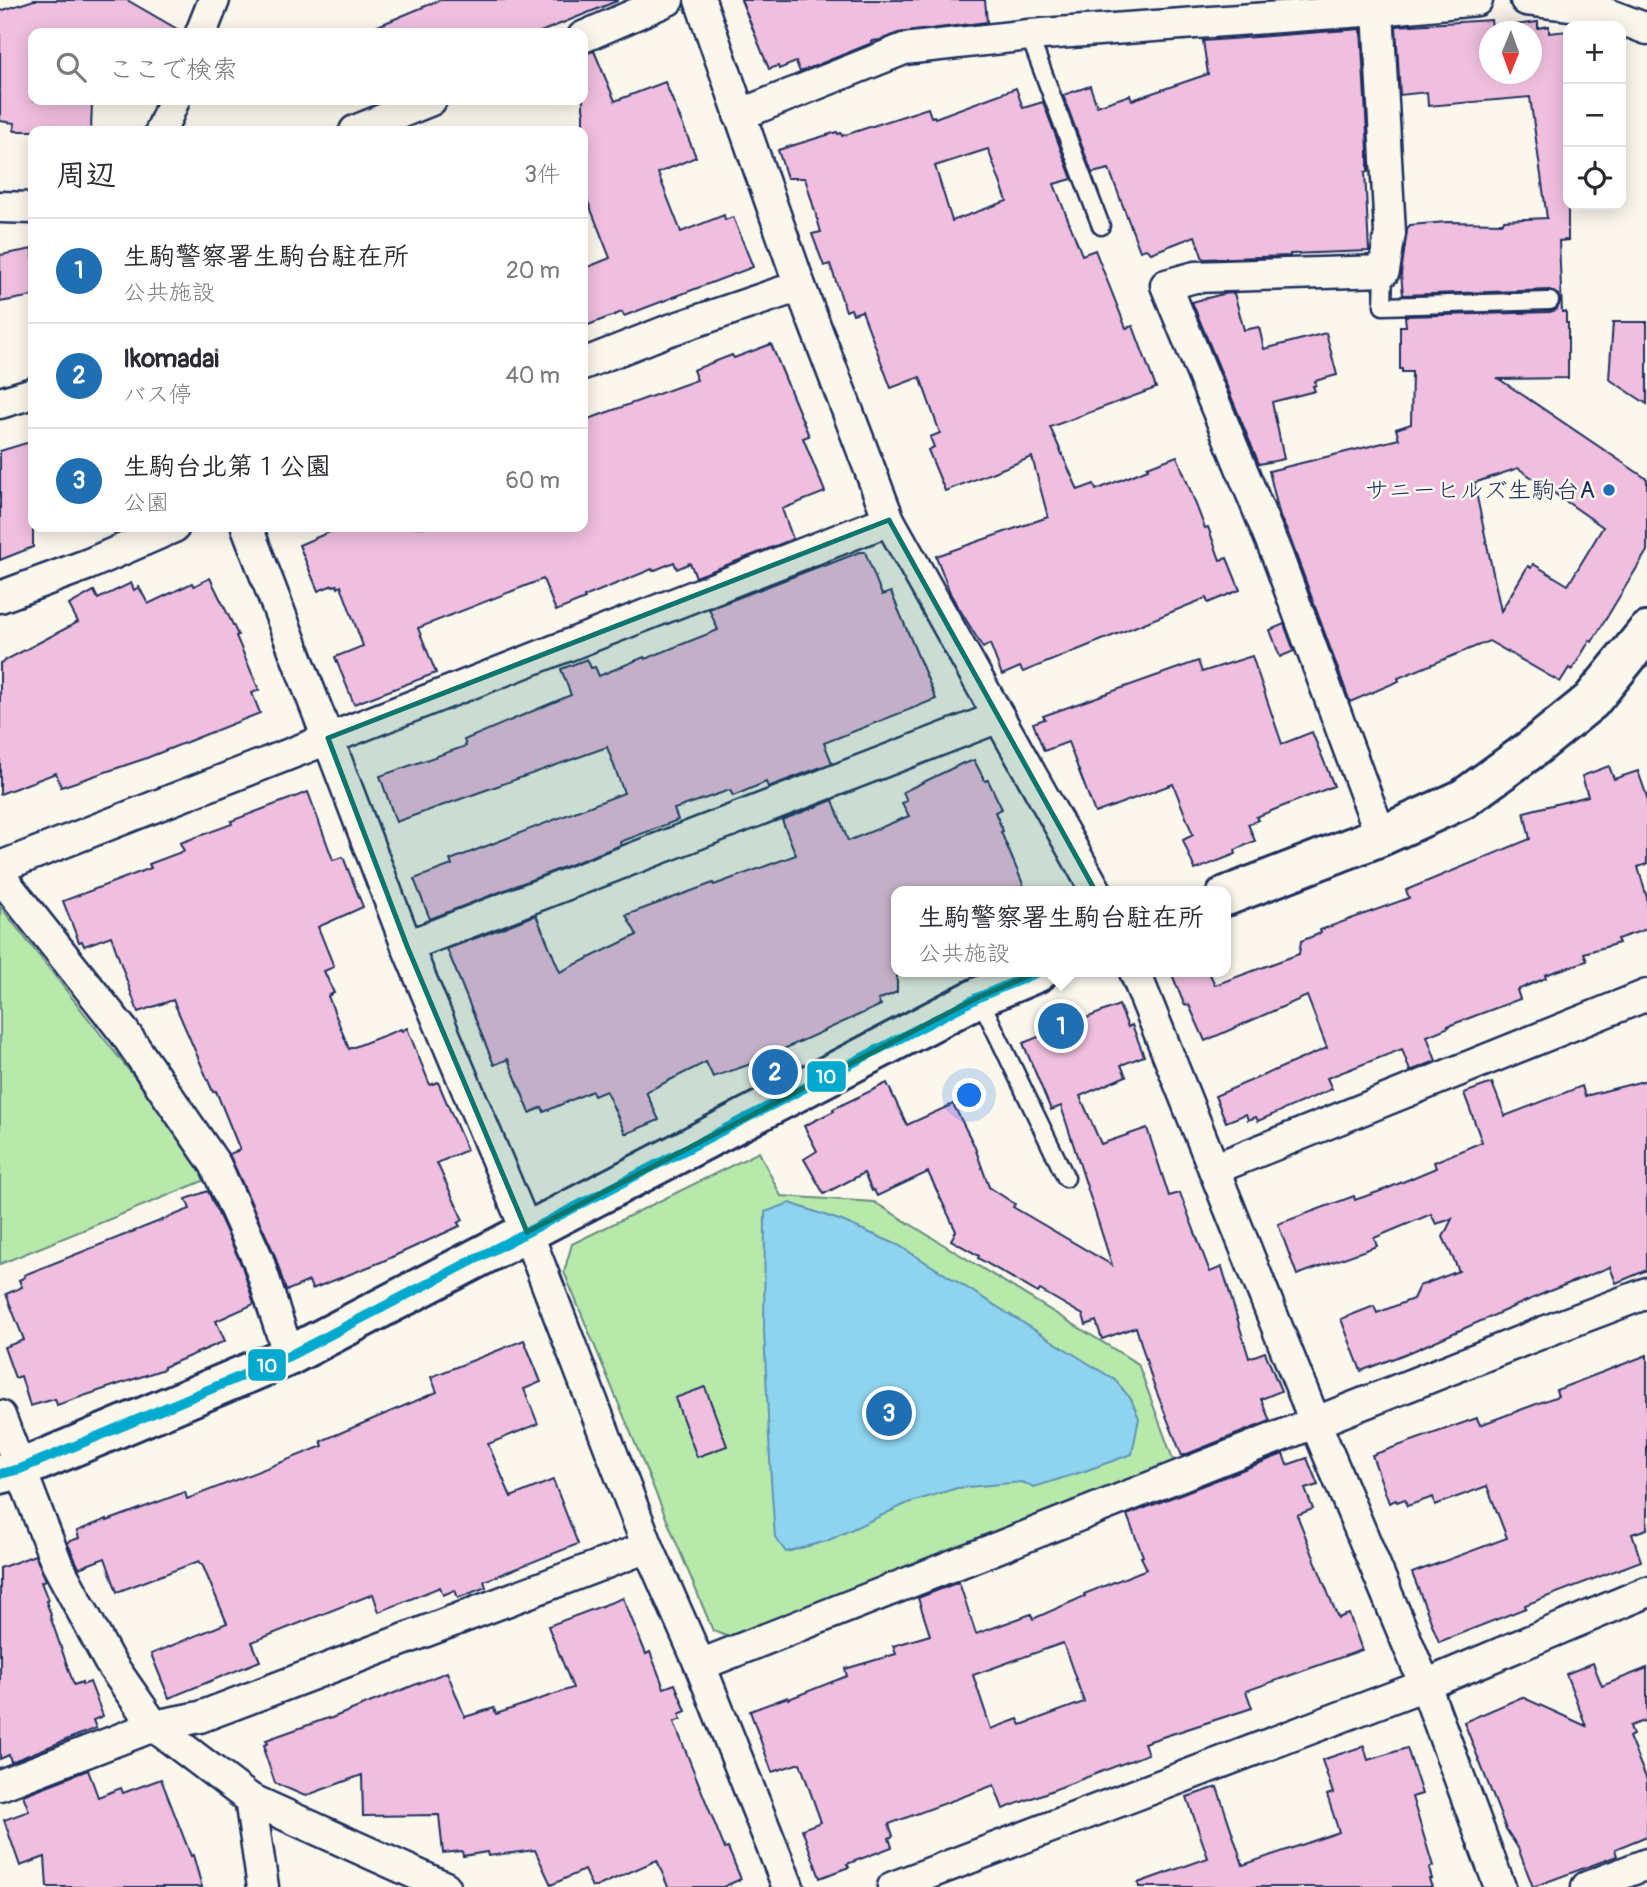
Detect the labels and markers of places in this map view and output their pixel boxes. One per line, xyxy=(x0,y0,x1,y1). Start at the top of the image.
place label: サニーヒルズ生駒台A xyxy=(1364,476,1595,505)
marker: サニーヒルズ生駒台A xyxy=(1601,482,1617,498)
pin: 1 xyxy=(1038,1000,1084,1052)
pin: 2 xyxy=(752,1046,798,1098)
pin: 3 xyxy=(866,1387,912,1439)

